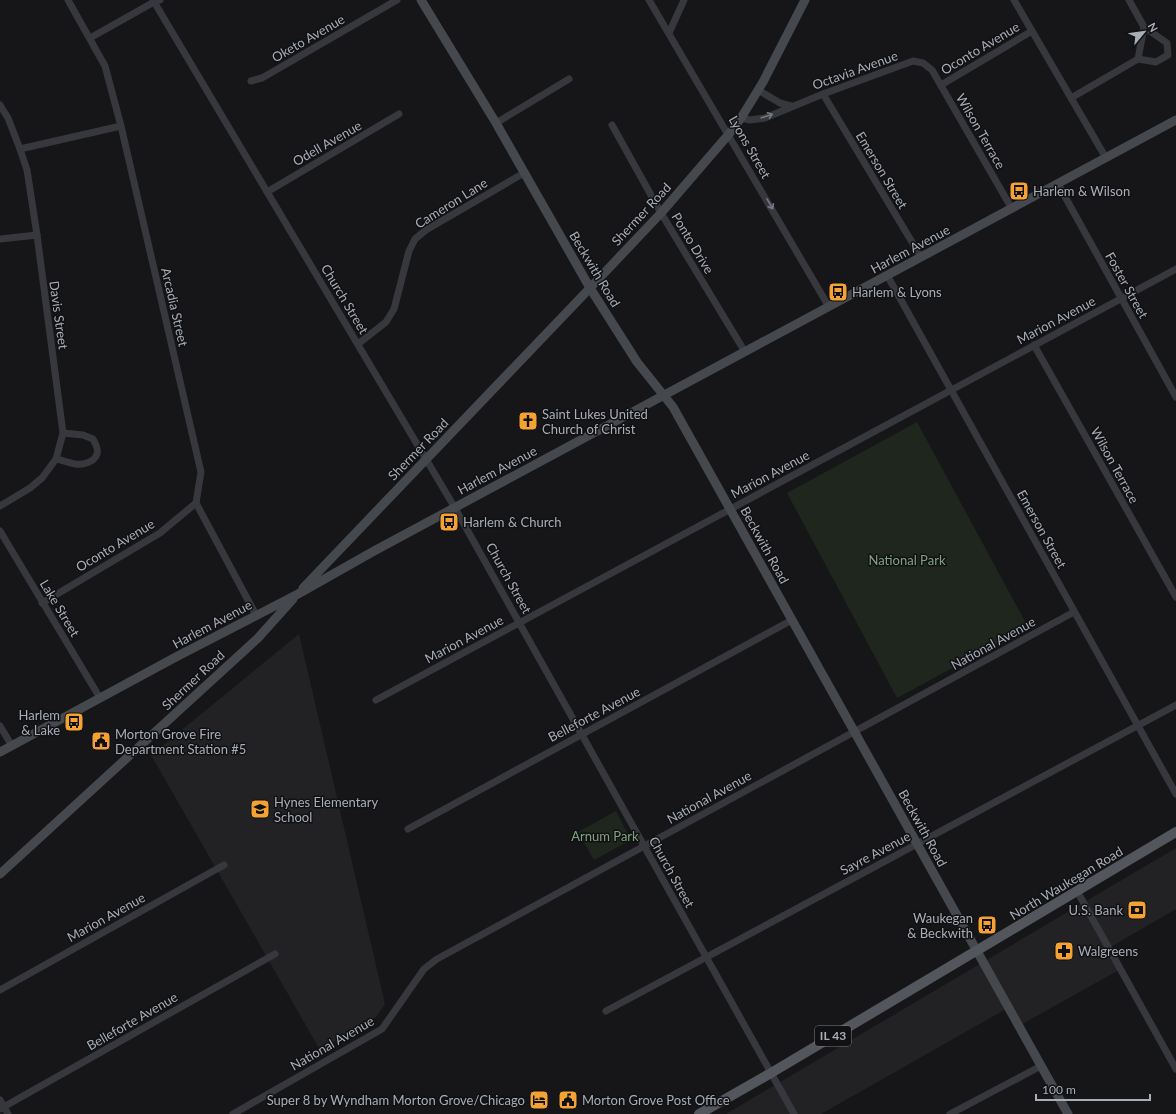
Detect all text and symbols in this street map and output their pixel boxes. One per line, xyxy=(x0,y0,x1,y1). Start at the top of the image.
street label: Oketo Avenue xyxy=(269,11,347,65)
north arrow xyxy=(1124,12,1164,52)
street label: Oconto Avenue xyxy=(938,18,1022,78)
text: N xyxy=(1145,20,1161,34)
street label: Octavia Avenue xyxy=(810,47,900,93)
street label: Wilson Terrace xyxy=(953,90,1009,172)
one-way arrow xyxy=(760,112,773,119)
street label: Lyons Street xyxy=(726,113,775,182)
street label: Odell Avenue xyxy=(290,117,364,169)
street label: Emerson Street xyxy=(853,128,912,212)
street label: Cameron Lane xyxy=(412,174,490,232)
street label: Shermer Road xyxy=(608,179,674,249)
bus stop icon: Harlem & Wilson xyxy=(1008,180,1030,202)
place label: Harlem & Wilson xyxy=(1033,183,1130,199)
one-way arrow xyxy=(766,198,774,210)
street label: Ponto Drive xyxy=(669,210,718,277)
street label: Harlem Avenue xyxy=(868,221,952,277)
street label: Beckwith Road xyxy=(566,228,624,310)
street label: Foster Street xyxy=(1102,249,1152,321)
street label: Church Street xyxy=(318,261,372,337)
street label: Arcadia Street xyxy=(158,266,192,348)
street label: Davis Street xyxy=(46,280,72,351)
bus stop icon: Harlem & Lyons xyxy=(827,281,849,303)
place label: Harlem & Lyons xyxy=(852,284,942,300)
street label: Marion Avenue xyxy=(1014,293,1098,347)
place label: Saint Lukes United Church of Christ xyxy=(542,406,648,437)
church icon: Saint Lukes United Church of Christ xyxy=(517,410,539,432)
street label: Shermer Road xyxy=(384,415,452,483)
street label: Wilson Terrace xyxy=(1088,424,1143,506)
street label: Harlem Avenue xyxy=(455,442,539,498)
street label: Marion Avenue xyxy=(728,447,812,501)
street label: Emerson Street xyxy=(1014,487,1070,571)
street label: Beckwith Road xyxy=(737,504,793,586)
bus stop icon: Harlem & Church xyxy=(438,511,460,533)
place label: Harlem & Church xyxy=(463,514,562,530)
street label: Oconto Avenue xyxy=(73,515,157,575)
street label: Church Street xyxy=(483,540,535,617)
park label: National Park xyxy=(869,552,946,568)
street label: Lake Street xyxy=(37,577,83,640)
street label: Harlem Avenue xyxy=(170,596,254,652)
street label: Marion Avenue xyxy=(422,612,506,666)
street label: National Avenue xyxy=(948,613,1038,673)
street label: Shermer Road xyxy=(158,647,228,713)
street label: Belleforte Avenue xyxy=(545,683,643,745)
place label: Harlem & Lake xyxy=(18,707,60,738)
bus stop icon: Harlem & Lake xyxy=(63,711,85,733)
place label: Morton Grove Fire Department Station #5 xyxy=(115,726,246,757)
public building icon: Morton Grove Fire Department Station #5 xyxy=(90,730,112,752)
street label: National Avenue xyxy=(664,767,754,827)
street label: Beckwith Road xyxy=(895,787,951,869)
place label: Hynes Elementary School xyxy=(274,794,379,825)
school or university icon: Hynes Elementary School xyxy=(249,798,271,820)
park label: Arnum Park xyxy=(571,828,639,844)
street label: Sayre Avenue xyxy=(837,828,913,878)
street label: Church Street xyxy=(646,834,698,911)
street label: North Waukegan Road xyxy=(1007,843,1125,923)
street label: Marion Avenue xyxy=(64,889,148,945)
bank icon: U.S. Bank xyxy=(1126,899,1148,921)
place label: U.S. Bank xyxy=(1069,902,1123,918)
place label: Waukegan & Beckwith xyxy=(907,910,973,941)
bus stop icon: Waukegan & Beckwith xyxy=(976,914,998,936)
pharmacy icon: Walgreens xyxy=(1053,940,1075,962)
place label: Walgreens xyxy=(1078,943,1138,959)
street label: Belleforte Avenue xyxy=(84,989,180,1053)
street label: National Avenue xyxy=(287,1012,377,1073)
road number: IL 43 xyxy=(815,1026,851,1046)
scale bar xyxy=(1036,1076,1150,1102)
text: 100 m xyxy=(1042,1082,1076,1097)
hotel icon: Super 8 by Wyndham Morton Grove/Chicago xyxy=(528,1089,550,1111)
public building icon: Morton Grove Post Office xyxy=(557,1089,579,1111)
place label: Super 8 by Wyndham Morton Grove/Chicago xyxy=(267,1092,525,1108)
place label: Morton Grove Post Office xyxy=(582,1092,730,1108)

